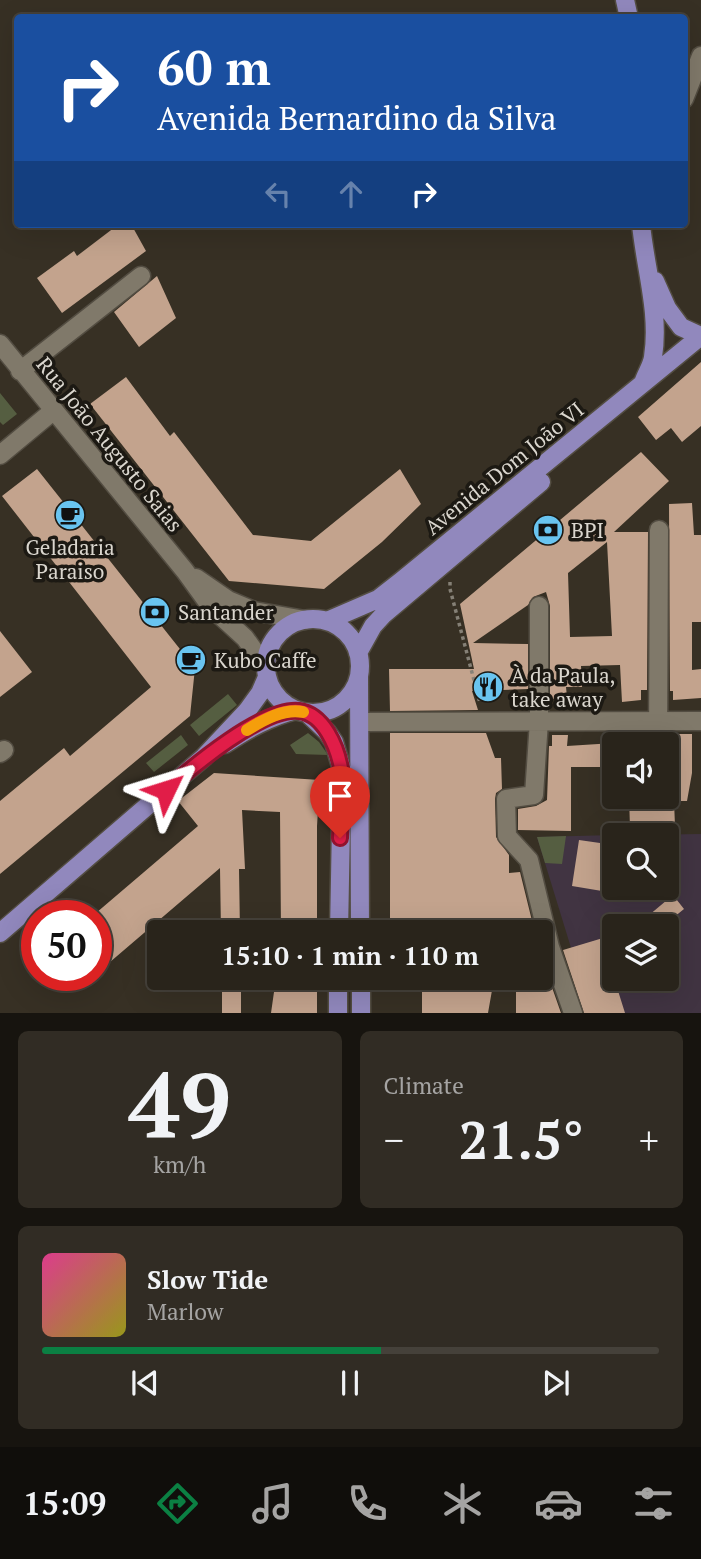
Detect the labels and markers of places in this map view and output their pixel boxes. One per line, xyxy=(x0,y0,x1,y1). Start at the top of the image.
cafe icon: Geladaria Paraiso xyxy=(53,498,87,532)
bank icon: BPI xyxy=(531,513,565,547)
place label: BPI xyxy=(571,516,604,544)
place label: Geladaria Paraiso xyxy=(25,533,115,585)
bank icon: Santander xyxy=(138,595,172,629)
place label: Santander xyxy=(178,598,274,626)
cafe icon: Kubo Caffe xyxy=(174,643,208,677)
place label: Kubo Caffe xyxy=(214,646,316,674)
place label: À da Paula, take away xyxy=(511,661,615,713)
restaurant icon: À da Paula, take away xyxy=(471,670,505,704)
pin xyxy=(310,766,370,838)

